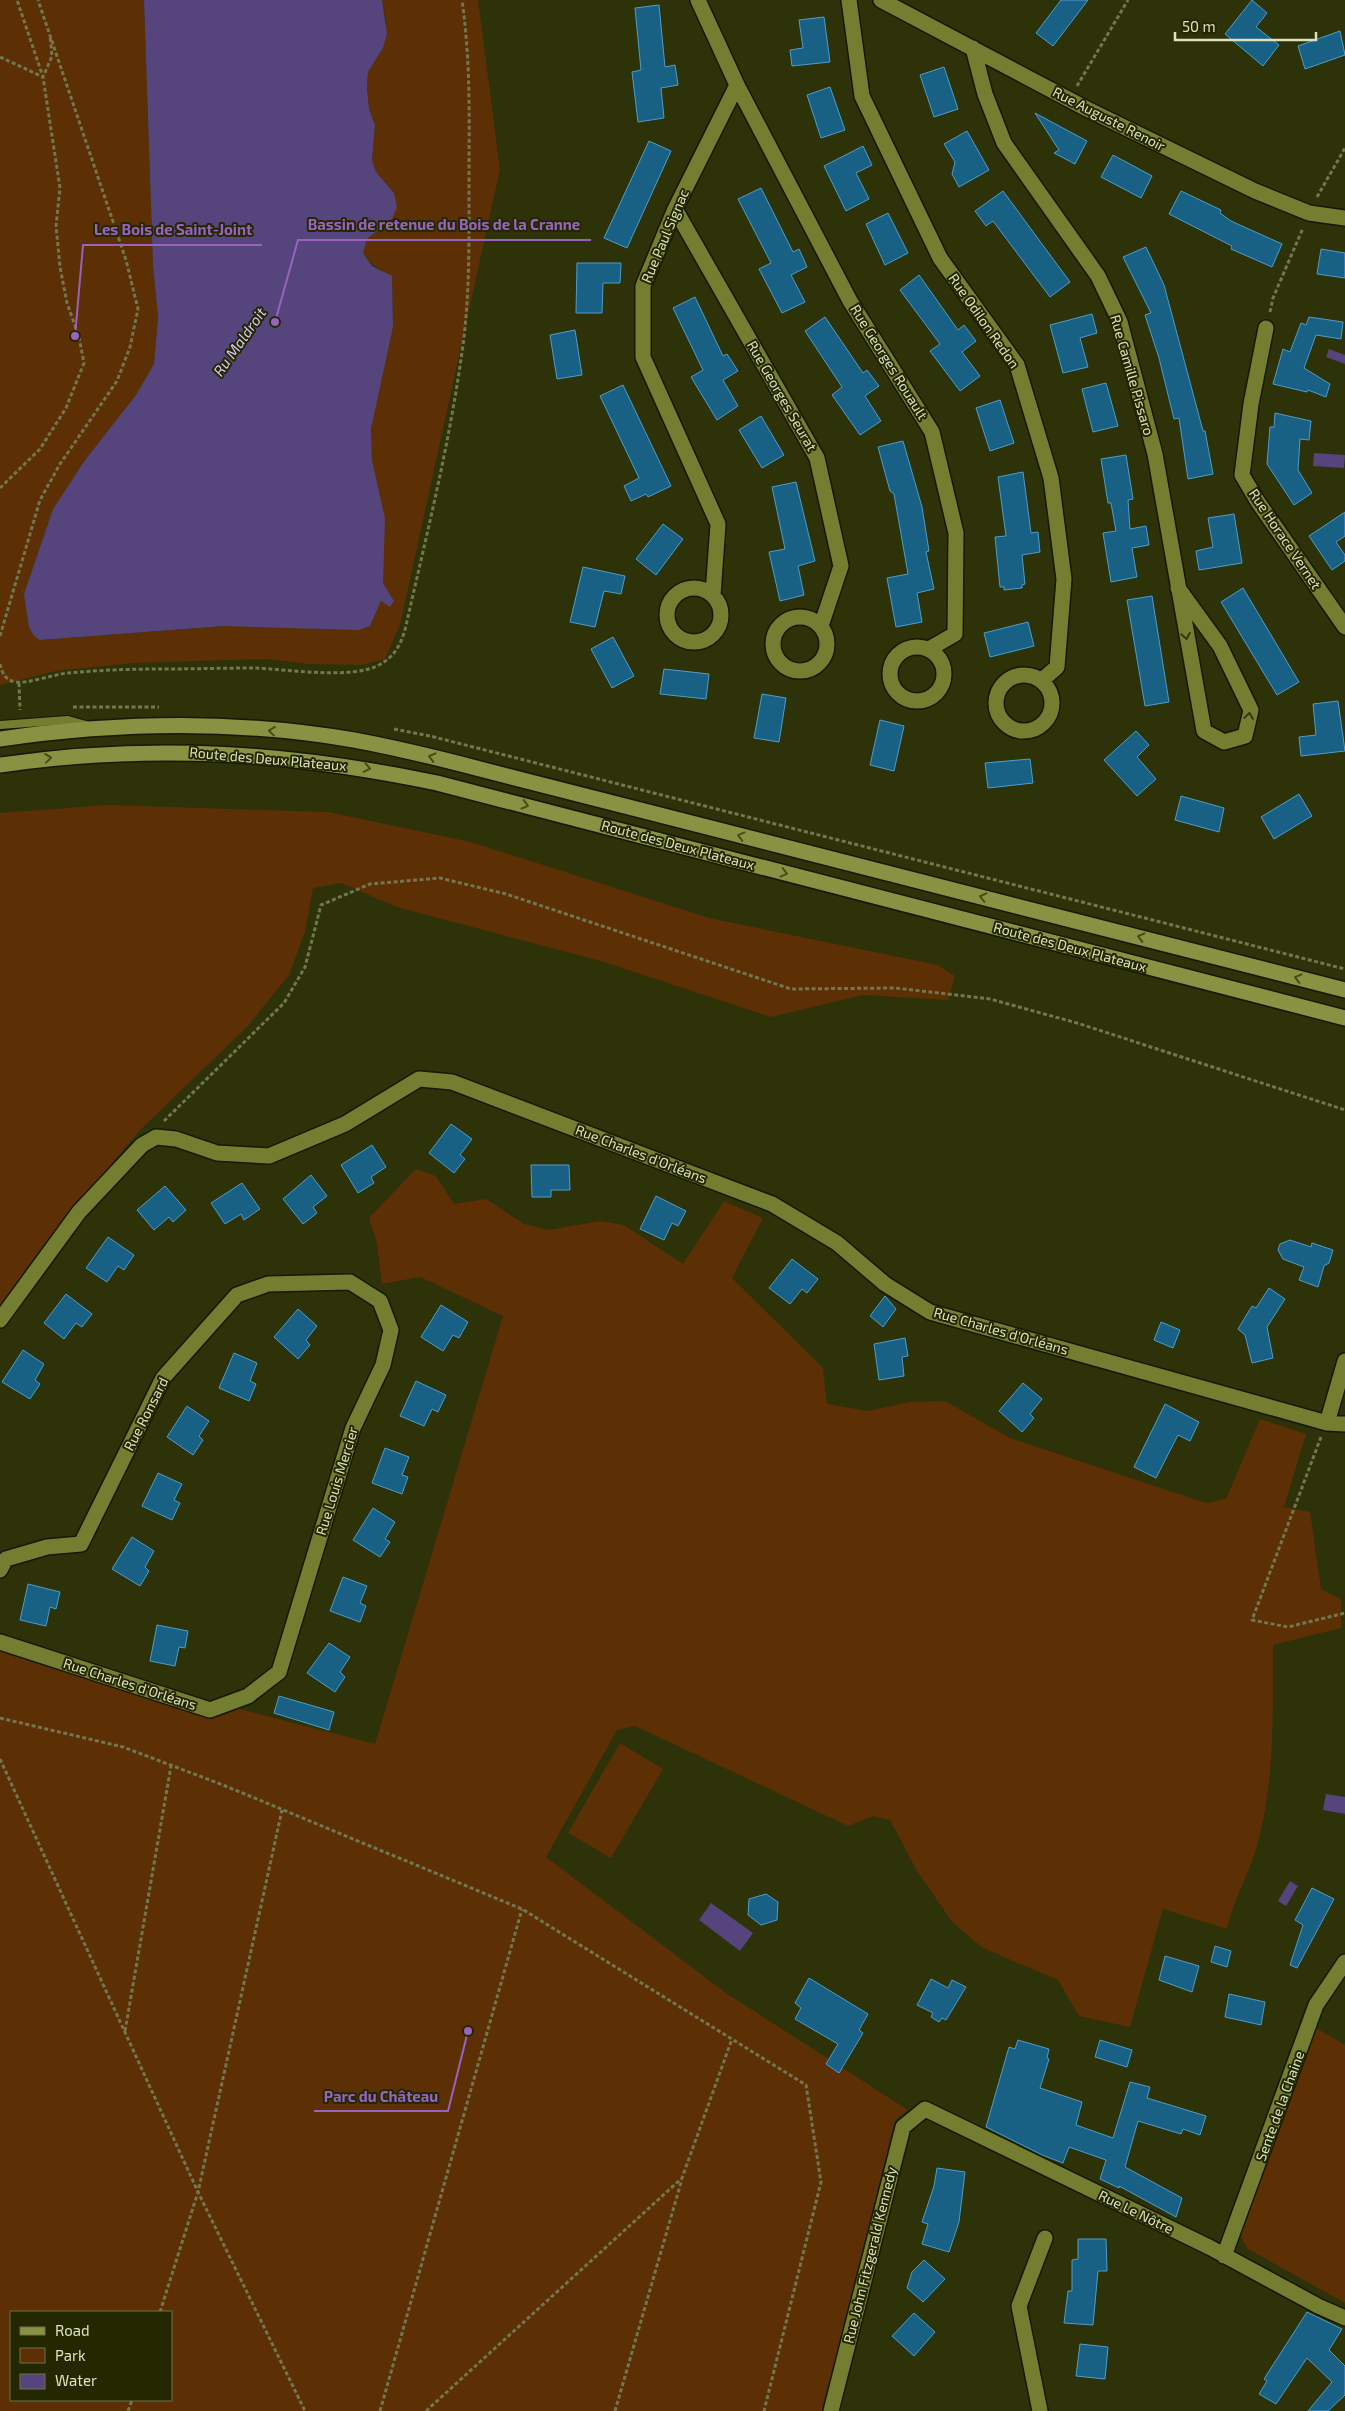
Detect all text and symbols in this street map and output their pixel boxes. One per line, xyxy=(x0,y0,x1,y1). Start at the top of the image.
scale bar xyxy=(1175,10,1316,42)
text: 50 m xyxy=(1182,17,1216,35)
street label: Rue Auguste Renoir xyxy=(1050,83,1169,154)
street label: Rue Paul Signac xyxy=(637,186,692,285)
callout: Bassin de retenue du Bois de la Cranne xyxy=(298,210,591,240)
callout: Les Bois de Saint-Joint xyxy=(83,215,262,245)
text: Bassin de retenue du Bois de la Cranne xyxy=(308,215,580,233)
text: Les Bois de Saint-Joint xyxy=(94,220,252,238)
street label: Rue Odilon Redon xyxy=(945,270,1023,371)
street label: Rue Georges Rouault xyxy=(847,301,932,422)
water label: Ru Maldroit xyxy=(209,303,270,379)
street label: Rue Camille Pissaro xyxy=(1107,313,1158,437)
street label: Rue Georges Seurat xyxy=(744,338,821,454)
street label: Rue Horace Vernet xyxy=(1246,485,1325,592)
one-way arrow xyxy=(1181,631,1191,640)
one-way arrow xyxy=(1243,711,1254,719)
one-way arrow xyxy=(268,726,276,737)
street label: Route des Deux Plateaux xyxy=(189,743,348,774)
one-way arrow xyxy=(428,752,437,763)
one-way arrow xyxy=(45,753,53,764)
one-way arrow xyxy=(363,763,372,773)
one-way arrow xyxy=(521,800,529,810)
street label: Route des Deux Plateaux xyxy=(600,816,757,873)
one-way arrow xyxy=(736,831,745,842)
one-way arrow xyxy=(780,867,788,877)
one-way arrow xyxy=(980,892,988,902)
street label: Route des Deux Plateaux xyxy=(992,918,1149,975)
one-way arrow xyxy=(1136,932,1145,943)
one-way arrow xyxy=(1293,973,1302,984)
street label: Rue Charles d'Orléans xyxy=(573,1121,709,1186)
street label: Rue Charles d'Orléans xyxy=(932,1303,1070,1358)
street label: Rue Ronsard xyxy=(120,1374,171,1453)
street label: Rue Louis Mercier xyxy=(312,1424,361,1537)
street label: Rue Charles d'Orléans xyxy=(61,1654,199,1713)
street label: Sente de la Chaine xyxy=(1252,2048,1307,2163)
callout: Parc du Château xyxy=(314,2081,448,2111)
text: Parc du Château xyxy=(324,2087,438,2105)
street label: Rue John Fitzgerald Kennedy xyxy=(839,2164,900,2345)
street label: Rue Le Nôtre xyxy=(1096,2186,1176,2237)
legend xyxy=(10,2311,172,2401)
text: Road xyxy=(55,2321,90,2339)
text: Park xyxy=(55,2346,86,2364)
text: Water xyxy=(55,2371,97,2389)

